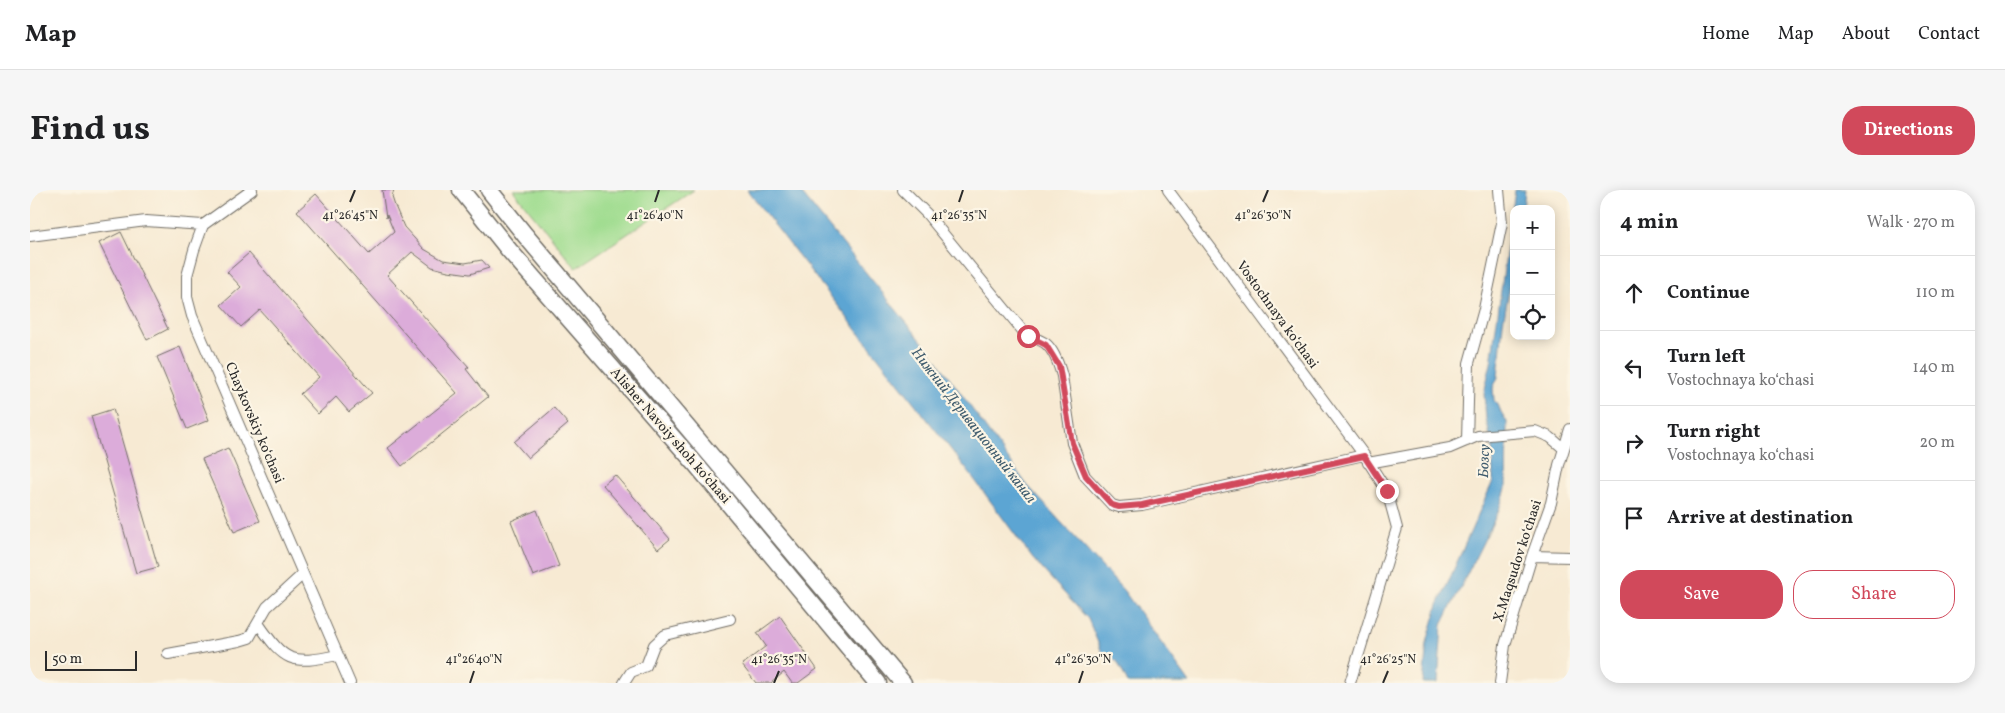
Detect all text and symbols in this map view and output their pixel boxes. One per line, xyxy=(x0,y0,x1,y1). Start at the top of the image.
text: Map xyxy=(25,18,76,52)
text: Home xyxy=(1702,22,1750,47)
text: Map xyxy=(1778,22,1814,47)
text: About xyxy=(1842,22,1890,47)
text: Contact xyxy=(1918,22,1980,47)
text: Find us xyxy=(30,106,150,154)
button: Directions xyxy=(1842,106,1975,155)
map controls xyxy=(1510,205,1555,340)
button: + xyxy=(1510,205,1555,250)
text: 41°26'45"N xyxy=(322,208,378,224)
text: 41°26'40"N xyxy=(626,208,684,224)
text: 41°26'35"N xyxy=(931,208,987,224)
text: 41°26'30"N xyxy=(1235,208,1292,224)
text: 4 min xyxy=(1620,208,1679,237)
text: Walk · 270 m xyxy=(1867,212,1955,234)
button: − xyxy=(1510,250,1555,295)
street label: Vostochnaya ko‘chasi xyxy=(1231,257,1323,373)
icon: ahead xyxy=(1620,279,1648,307)
text: Continue xyxy=(1667,280,1750,306)
text: 110 m xyxy=(1916,282,1955,304)
button: locate xyxy=(1510,295,1555,340)
route start xyxy=(1017,325,1040,348)
water label: Нижний Деривационный канал xyxy=(905,344,1041,508)
text: Turn left xyxy=(1667,344,1746,370)
icon: left xyxy=(1620,354,1648,382)
text: 140 m xyxy=(1913,357,1955,379)
street label: Chaykovskiy ko‘chasi xyxy=(220,359,288,487)
street label: Alisher Navoiy shoh koʻchasi xyxy=(605,364,735,508)
text: Vostochnaya ko‘chasi xyxy=(1667,370,1814,392)
text: Turn right xyxy=(1667,419,1760,445)
icon: right xyxy=(1620,429,1648,457)
text: 20 m xyxy=(1920,432,1955,454)
water label: Бозсу xyxy=(1474,444,1496,478)
text: Vostochnaya ko‘chasi xyxy=(1667,445,1814,467)
route end xyxy=(1376,480,1399,503)
street label: X.Maqsudov ko‘chasi xyxy=(1489,497,1547,625)
icon: arrive xyxy=(1620,504,1648,532)
text: Arrive at destination xyxy=(1667,505,1853,531)
button: Save xyxy=(1620,570,1783,619)
button: Share xyxy=(1793,570,1955,619)
scale bar xyxy=(45,648,138,671)
text: 50 m xyxy=(52,650,82,669)
text: 41°26'40"N xyxy=(445,652,503,668)
text: 41°26'35"N xyxy=(751,652,807,668)
text: 41°26'30"N xyxy=(1055,652,1112,668)
text: 41°26'25"N xyxy=(1360,652,1416,668)

